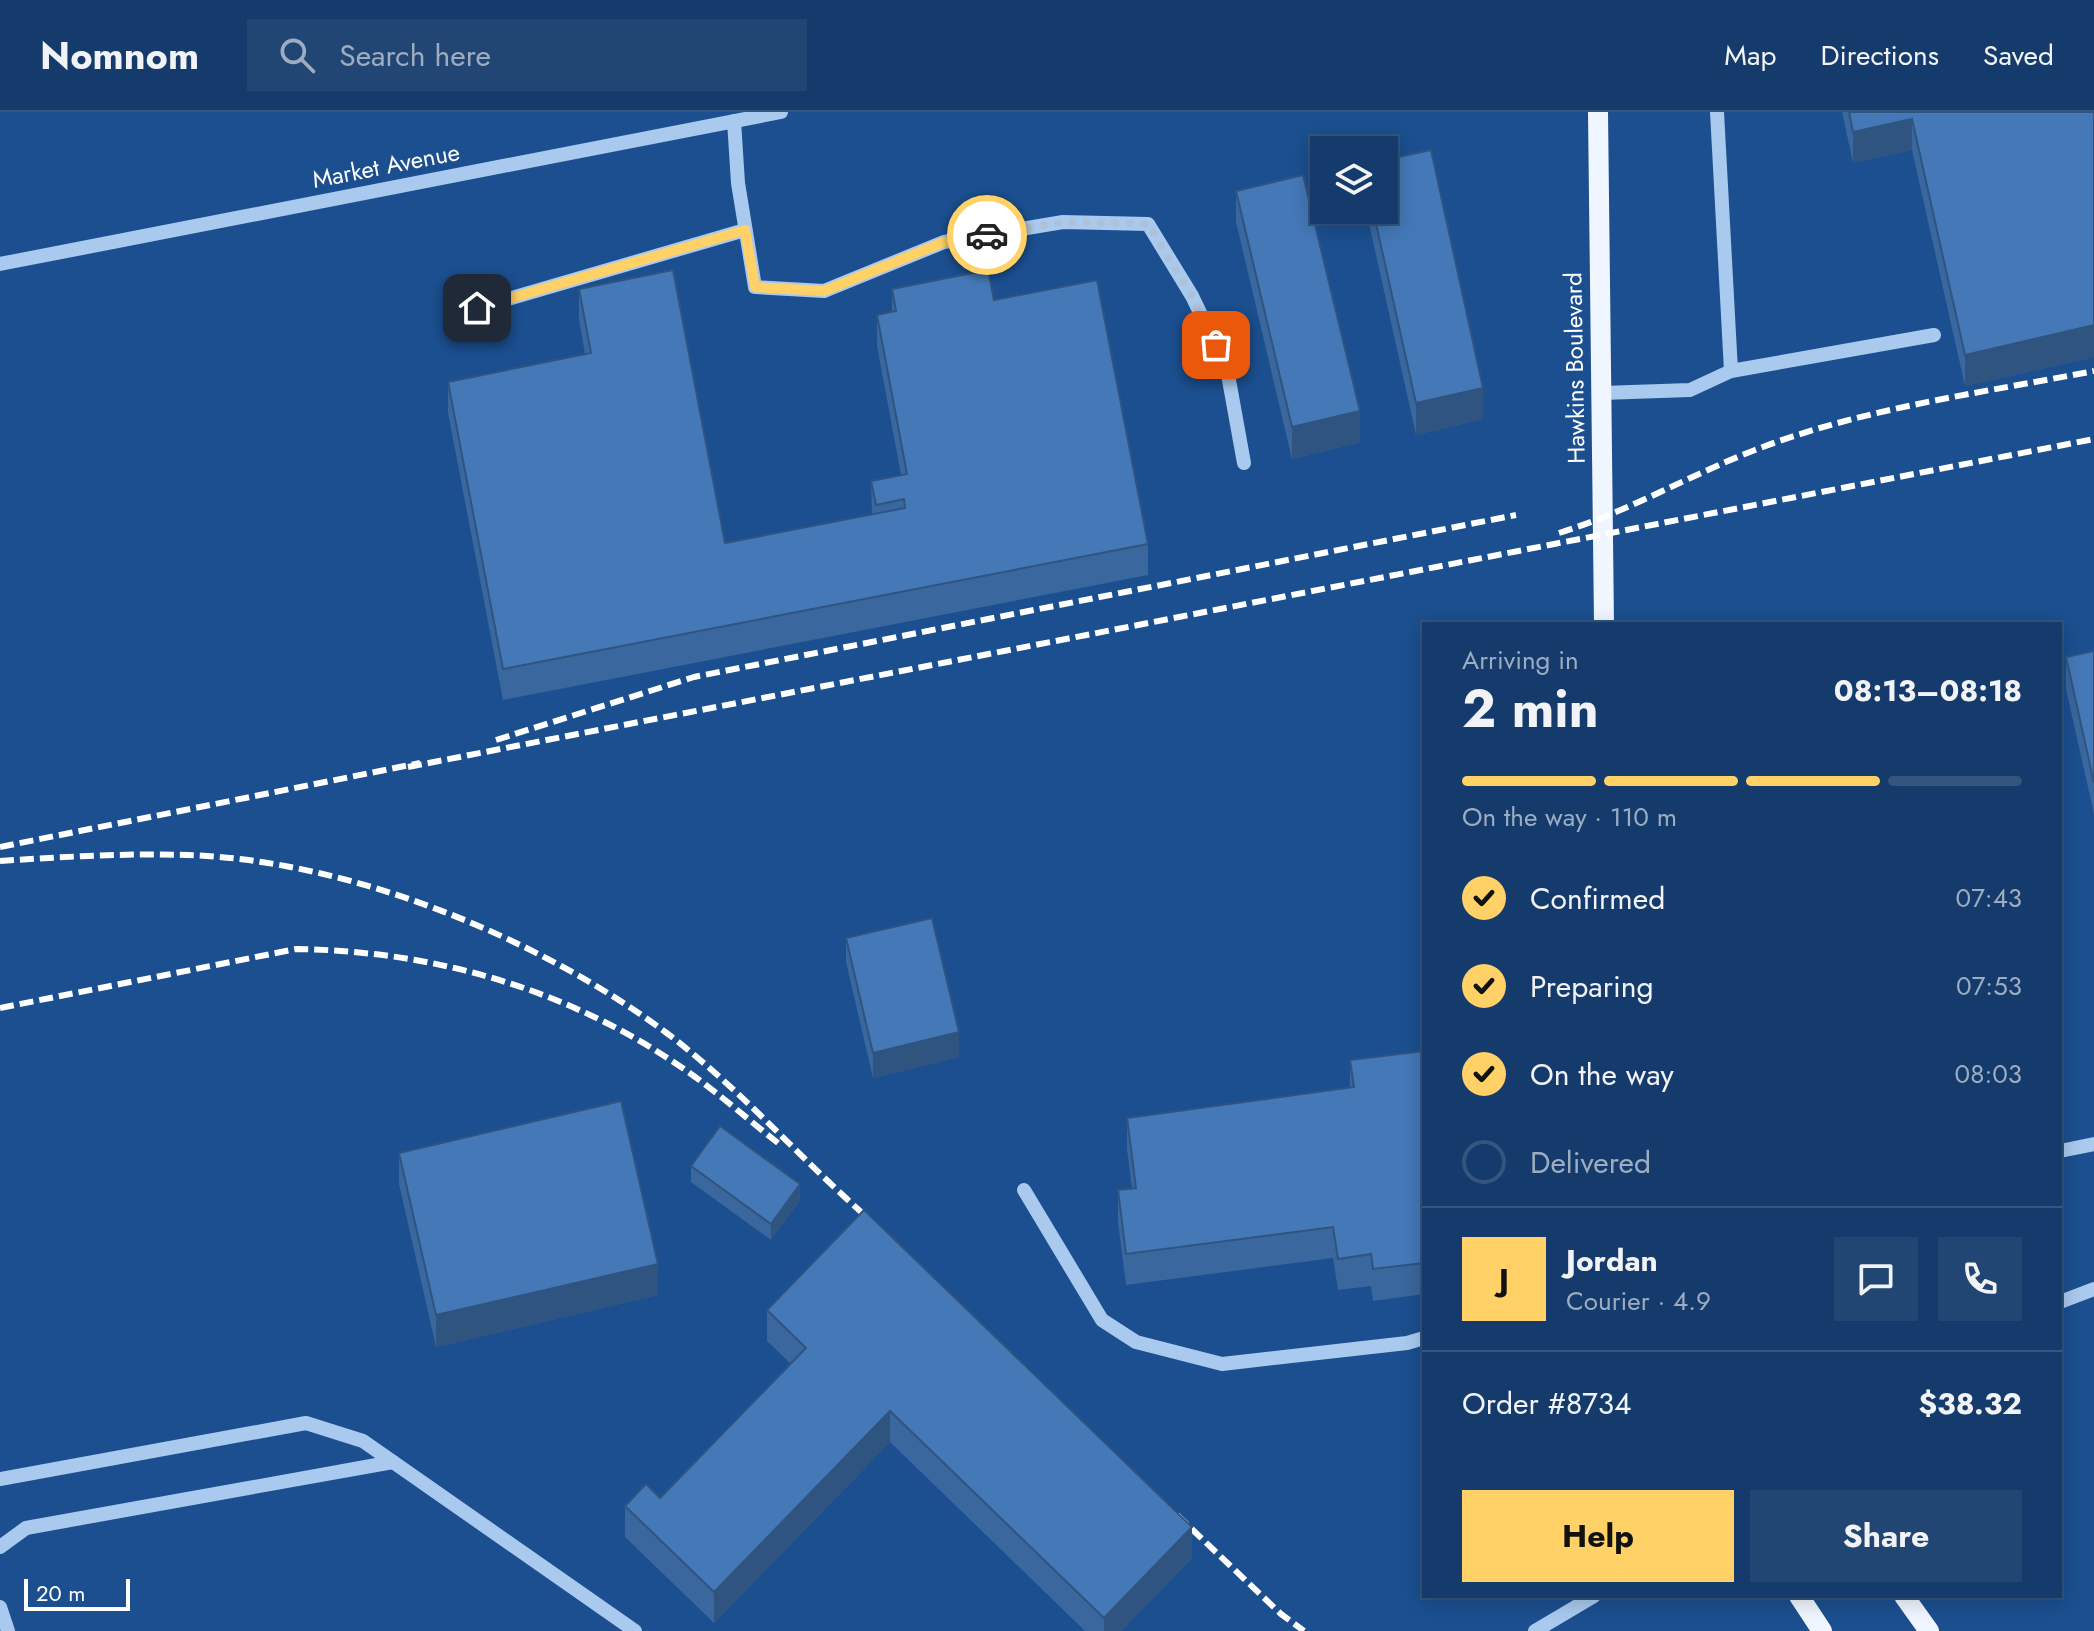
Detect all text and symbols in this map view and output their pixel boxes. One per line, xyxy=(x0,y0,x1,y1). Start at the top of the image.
search box xyxy=(247,19,807,91)
text: Nomnom xyxy=(40,28,199,83)
icon: search xyxy=(275,33,319,77)
text: Search here xyxy=(339,34,491,77)
text: Map xyxy=(1724,35,1776,76)
text: Directions xyxy=(1820,35,1939,76)
text: Saved xyxy=(1983,35,2054,76)
street label: Market Avenue xyxy=(309,134,463,197)
map controls xyxy=(1310,136,1398,224)
button: layers xyxy=(1310,136,1398,224)
courier xyxy=(947,195,1027,275)
icon: car xyxy=(965,213,1009,257)
street label: Hawkins Boulevard xyxy=(1555,272,1594,464)
pin xyxy=(443,274,511,342)
icon: home xyxy=(455,286,499,330)
pin xyxy=(1182,311,1250,379)
icon: bag xyxy=(1194,323,1238,367)
text: Arriving in xyxy=(1462,641,1579,679)
text: 08:13–08:18 xyxy=(1834,669,2022,712)
text: 2 min xyxy=(1462,671,1599,747)
text: On the way · 110 m xyxy=(1462,798,1677,836)
icon: check xyxy=(1462,876,1506,920)
text: Confirmed xyxy=(1530,877,1665,920)
text: 07:43 xyxy=(1956,879,2022,917)
icon: check xyxy=(1462,964,1506,1008)
text: Preparing xyxy=(1530,965,1654,1008)
text: 07:53 xyxy=(1956,967,2022,1005)
icon: check xyxy=(1462,1052,1506,1096)
text: On the way xyxy=(1530,1053,1674,1096)
text: 08:03 xyxy=(1955,1055,2022,1093)
text: Delivered xyxy=(1530,1141,1651,1184)
button: chat xyxy=(1834,1237,1918,1321)
button: phone xyxy=(1938,1237,2022,1321)
text: Jordan xyxy=(1566,1239,1658,1282)
text: J xyxy=(1499,1258,1509,1301)
text: Courier · 4.9 xyxy=(1566,1282,1711,1320)
text: Order #8734 xyxy=(1462,1382,1632,1425)
text: $38.32 xyxy=(1918,1382,2022,1425)
button: Help xyxy=(1462,1490,1734,1582)
button: Share xyxy=(1750,1490,2022,1582)
scale bar xyxy=(24,1575,130,1611)
text: 20 m xyxy=(36,1577,85,1609)

